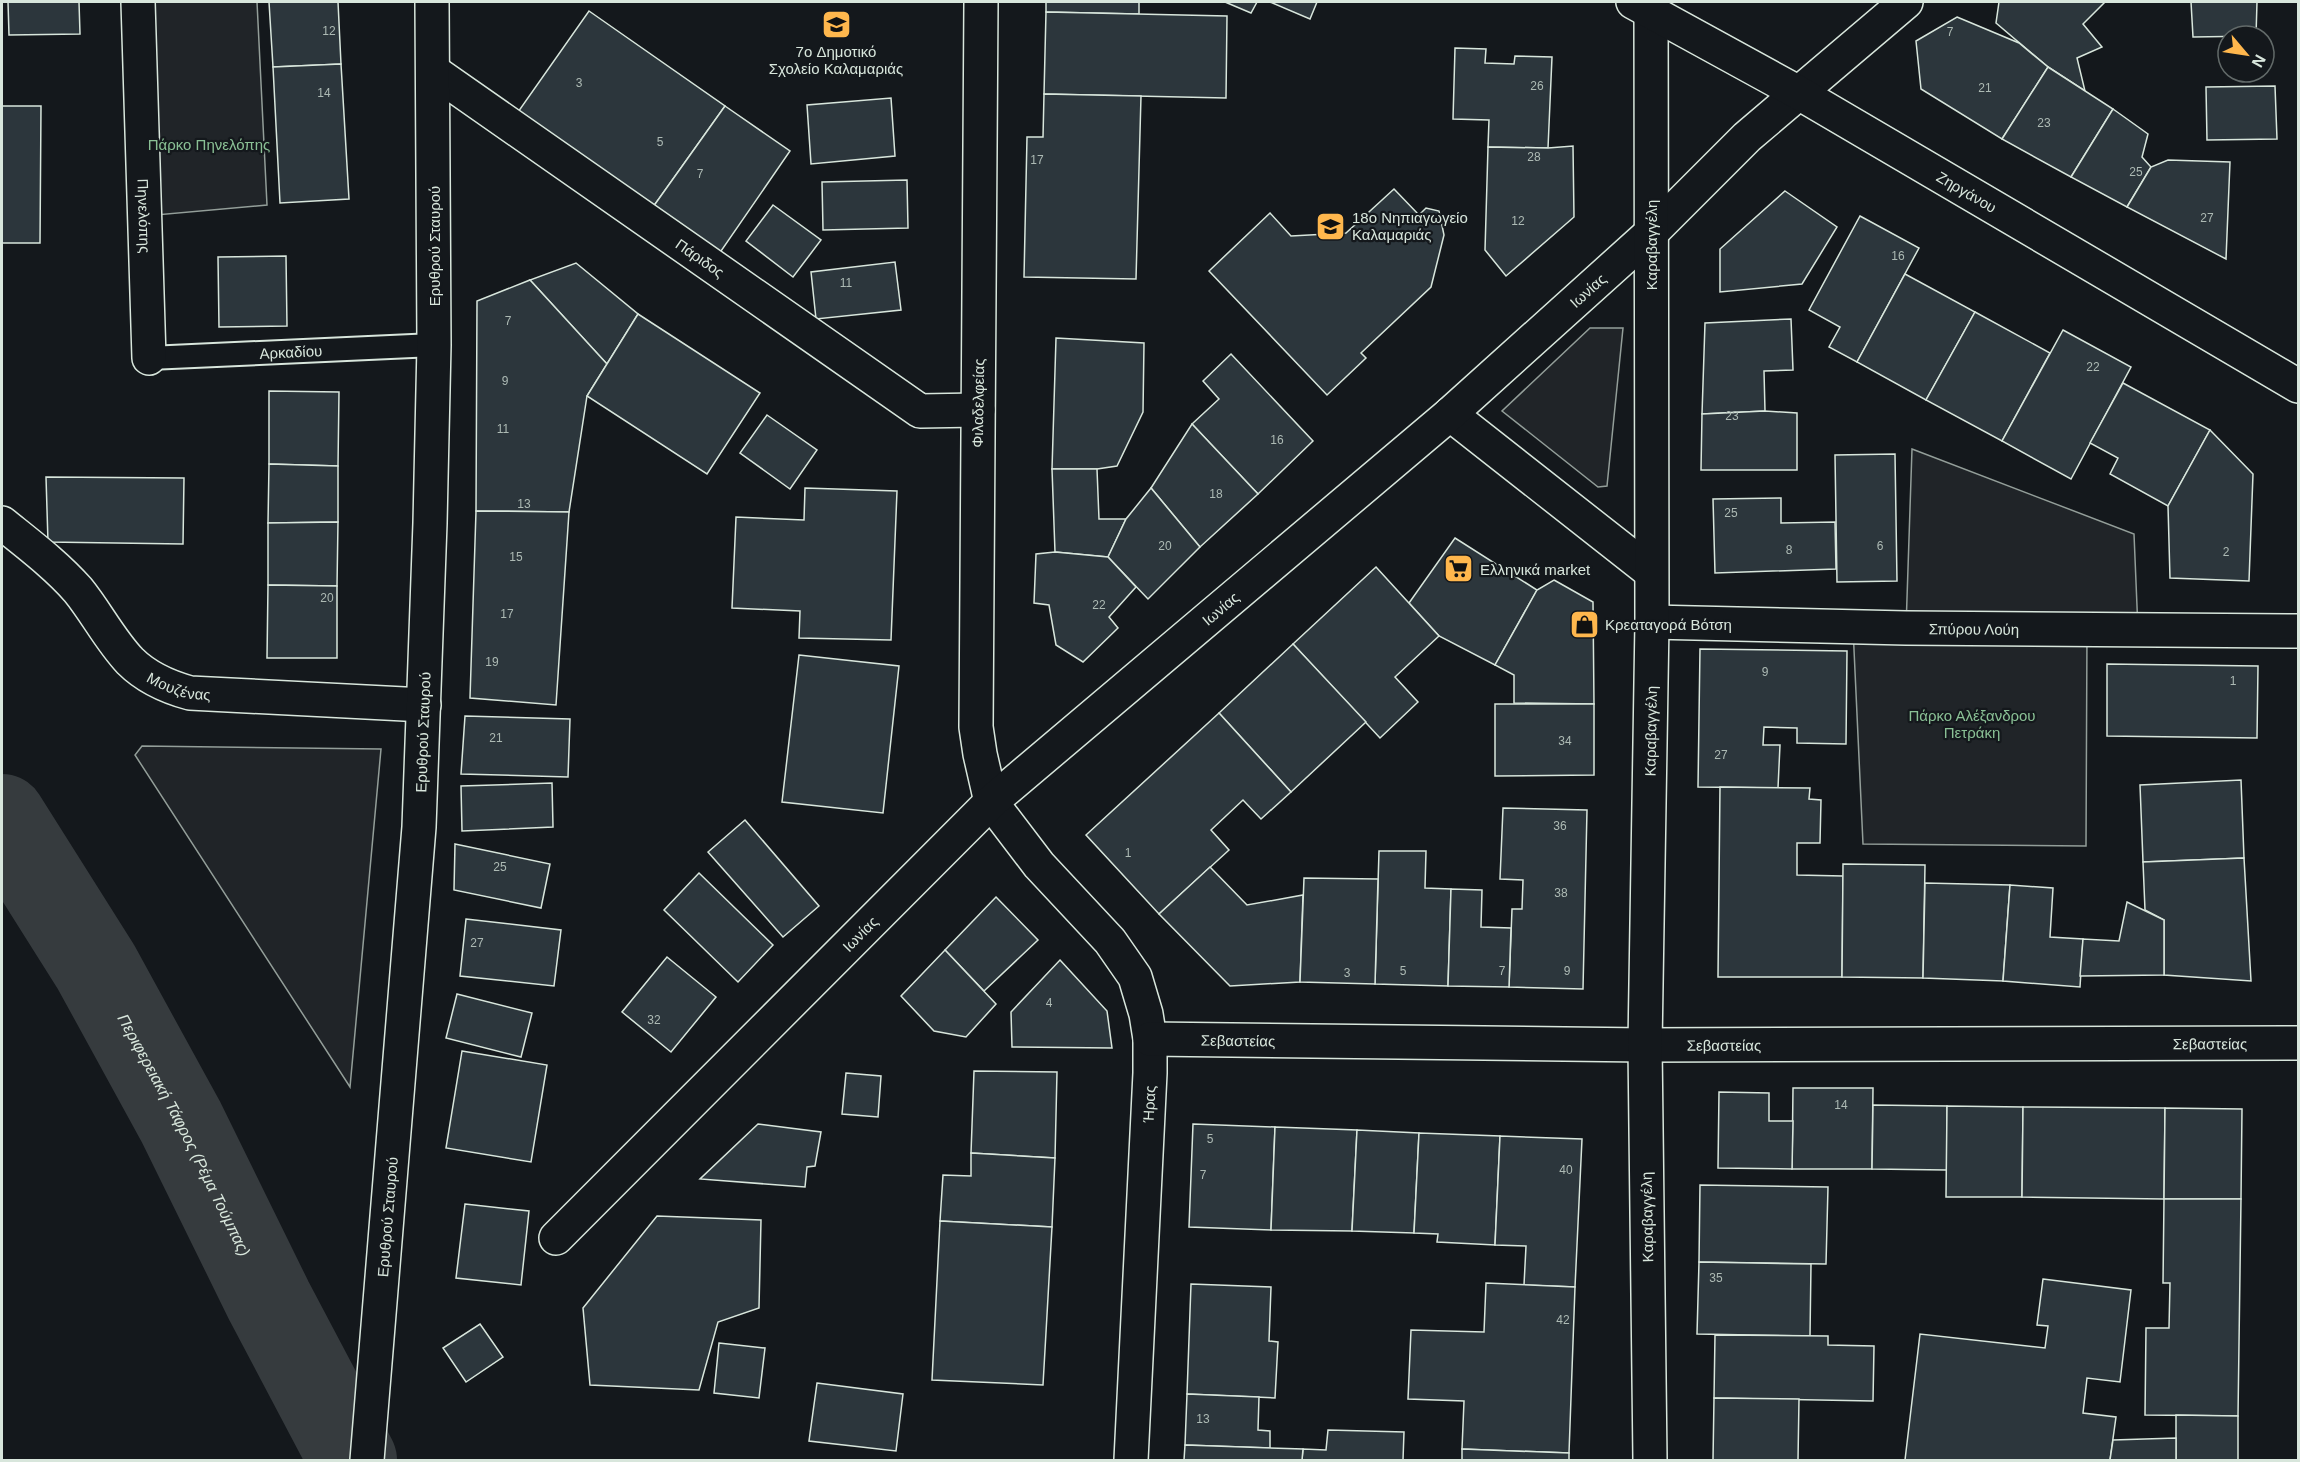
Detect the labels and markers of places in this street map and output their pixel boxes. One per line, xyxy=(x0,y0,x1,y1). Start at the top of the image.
school or university icon: 7o Δημοτικό Σχολείο Καλαμαριάς xyxy=(820,8,852,40)
place label: 7o Δημοτικό Σχολείο Καλαμαριάς xyxy=(769,43,903,77)
place label: 18ο Νηπιαγωγείο Καλαμαριάς xyxy=(1352,209,1468,243)
school or university icon: 18ο Νηπιαγωγείο Καλαμαριάς xyxy=(1315,210,1347,242)
supermarket icon: Ελληνικά market xyxy=(1443,553,1475,585)
place label: Ελληνικά market xyxy=(1480,561,1591,578)
shop icon: Κρεαταγορά Βότση xyxy=(1568,608,1600,640)
place label: Κρεαταγορά Βότση xyxy=(1605,616,1732,633)

